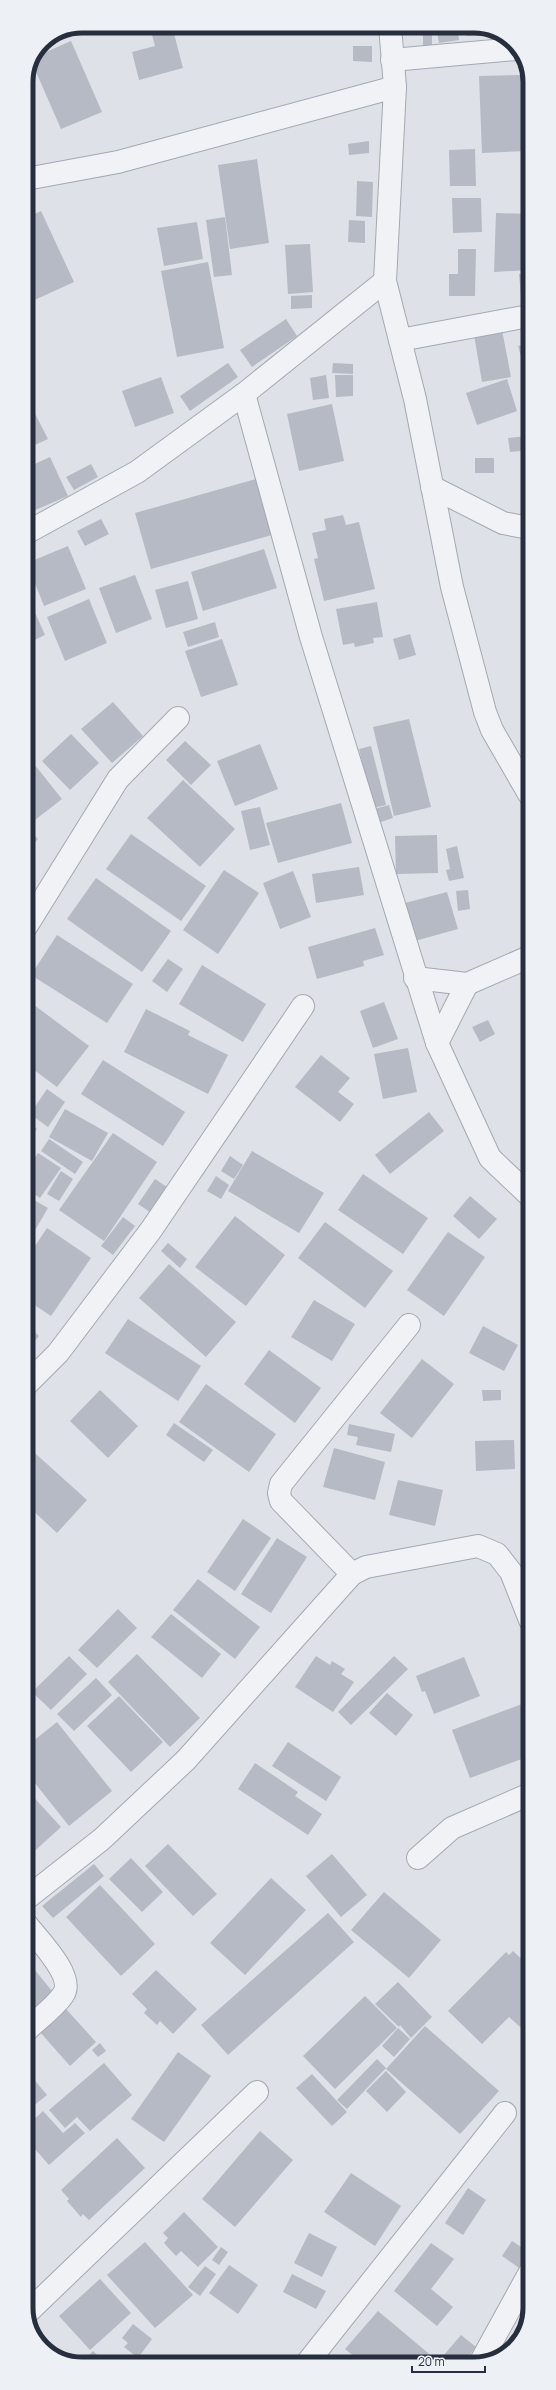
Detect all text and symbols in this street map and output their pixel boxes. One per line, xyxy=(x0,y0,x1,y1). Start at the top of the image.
scale bar xyxy=(412,2348,485,2374)
text: 20 m xyxy=(418,2353,445,2370)

